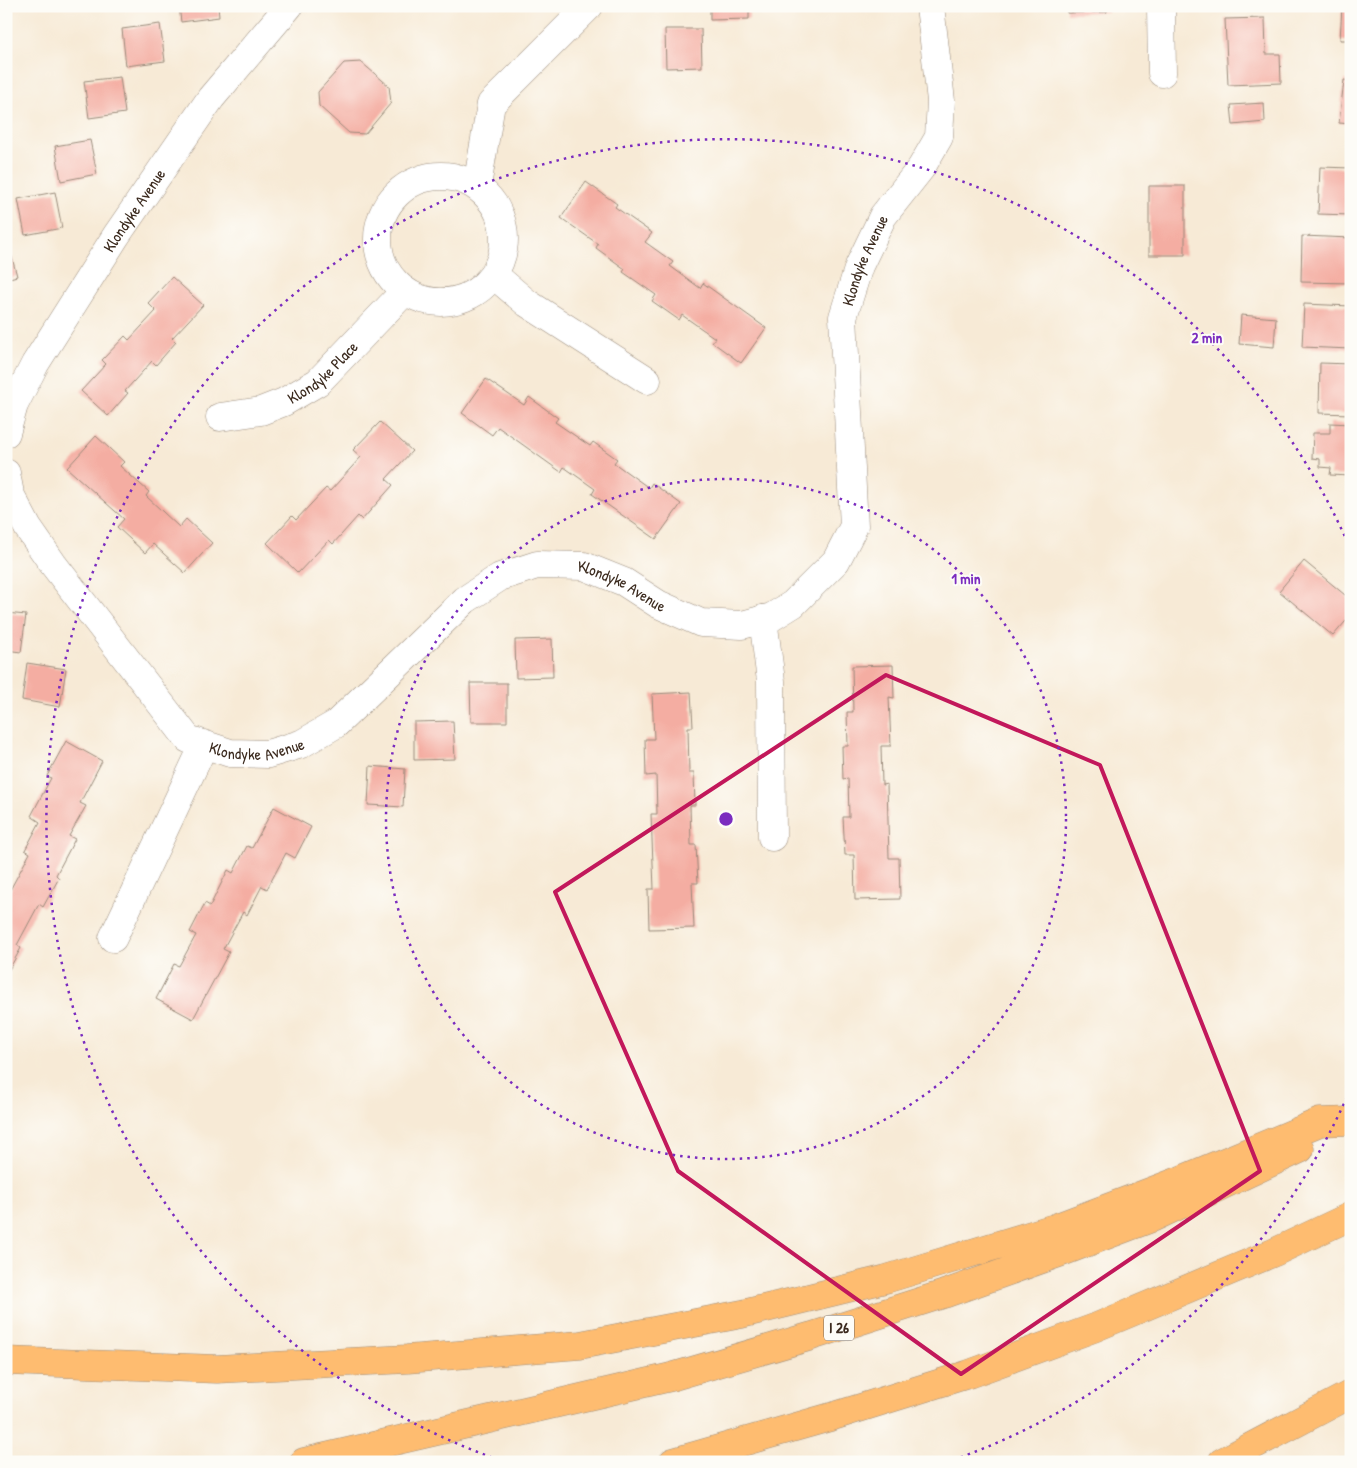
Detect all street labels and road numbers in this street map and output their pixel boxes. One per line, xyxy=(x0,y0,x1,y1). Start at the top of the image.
street label: Klondyke Avenue xyxy=(98,164,171,256)
street label: Klondyke Avenue xyxy=(836,211,893,309)
street label: Klondyke Place xyxy=(283,336,363,409)
street label: Klondyke Avenue xyxy=(578,555,670,617)
street label: Klondyke Avenue xyxy=(206,732,308,765)
road number: I 26 xyxy=(824,1316,854,1340)

